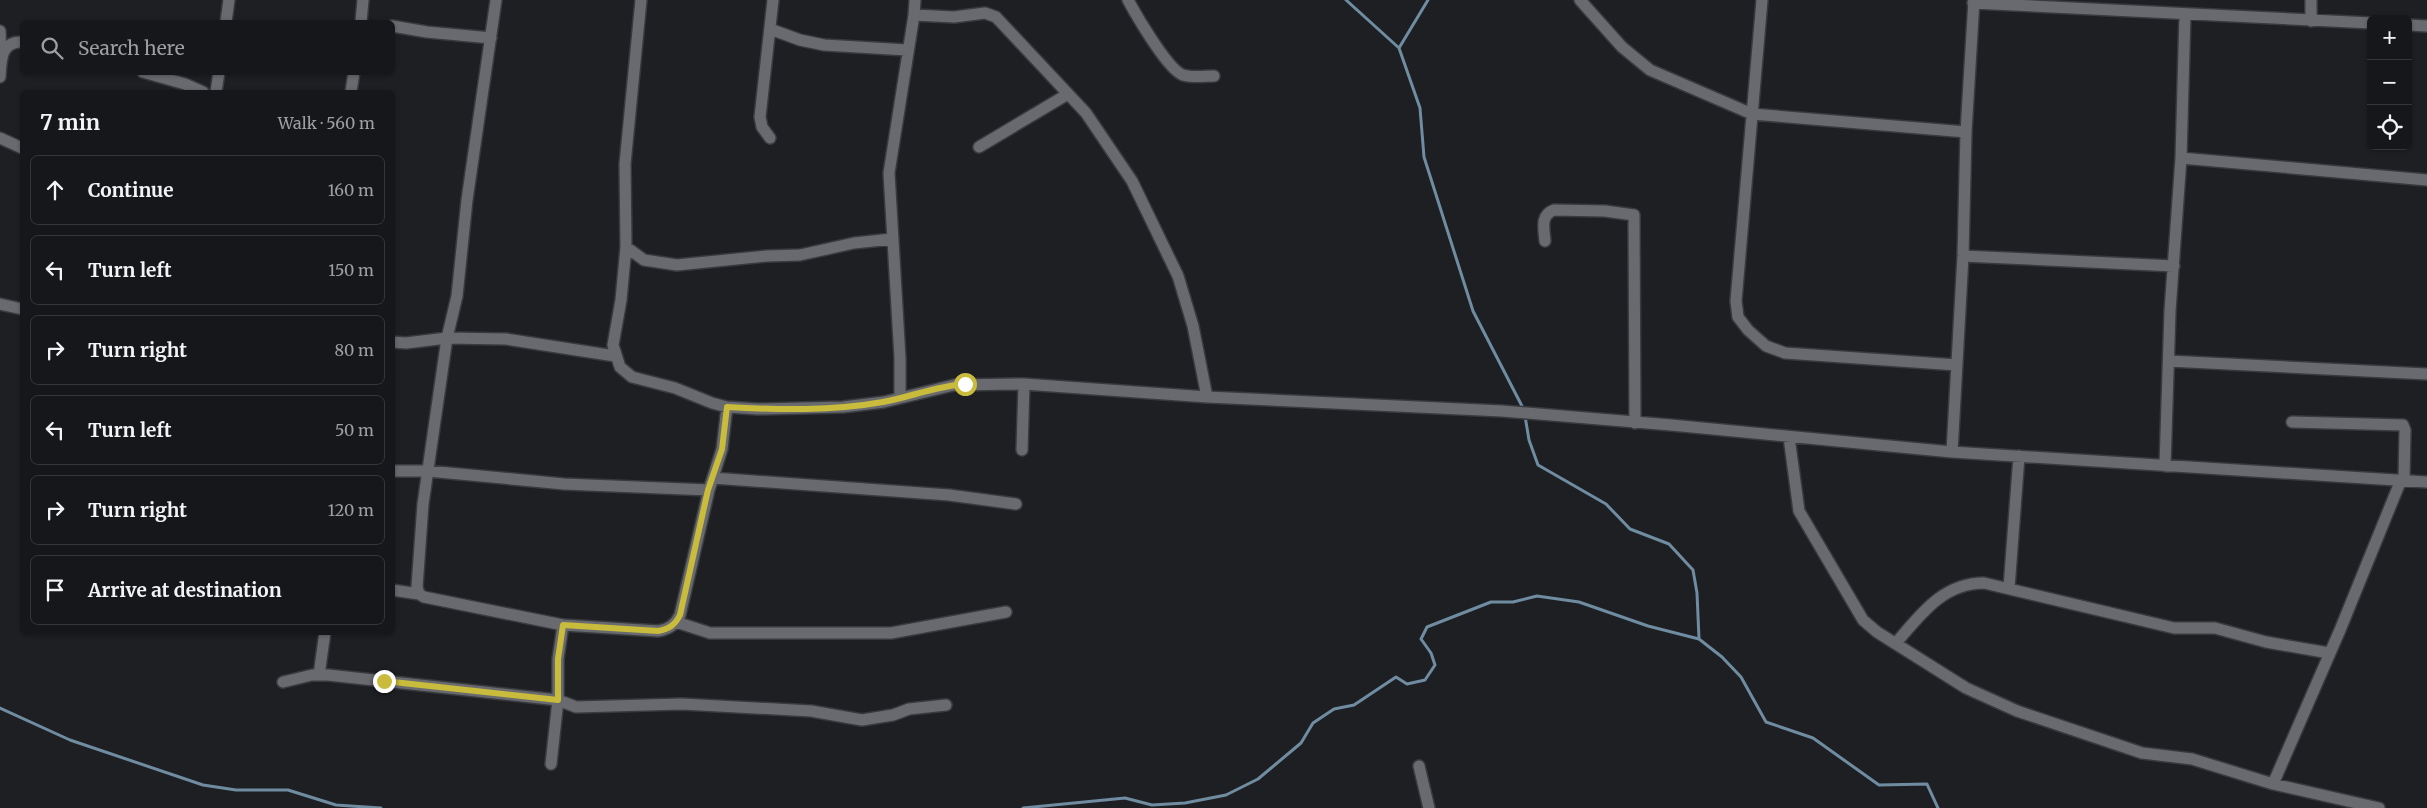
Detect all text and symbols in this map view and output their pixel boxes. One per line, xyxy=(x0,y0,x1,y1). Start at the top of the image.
map controls xyxy=(2367,15,2412,150)
button: + xyxy=(2367,15,2412,60)
search box xyxy=(20,20,395,75)
icon: search xyxy=(38,34,66,62)
text: Search here xyxy=(78,36,185,60)
button: − xyxy=(2367,60,2412,105)
button: locate xyxy=(2367,105,2412,150)
text: 7 min xyxy=(40,109,100,136)
text: Walk · 560 m xyxy=(278,113,375,133)
icon: ahead xyxy=(41,176,69,204)
text: Continue xyxy=(88,178,174,202)
text: 160 m xyxy=(328,180,374,200)
icon: left xyxy=(41,256,69,284)
text: Turn left xyxy=(88,258,172,282)
text: 150 m xyxy=(328,260,374,280)
icon: right xyxy=(41,336,69,364)
text: Turn right xyxy=(88,338,187,362)
text: 80 m xyxy=(335,340,374,360)
route start xyxy=(954,373,977,396)
icon: left xyxy=(41,416,69,444)
text: Turn left xyxy=(88,418,172,442)
text: 50 m xyxy=(335,420,374,440)
icon: right xyxy=(41,496,69,524)
text: Turn right xyxy=(88,498,187,522)
text: 120 m xyxy=(328,500,374,520)
icon: arrive xyxy=(41,576,69,604)
text: Arrive at destination xyxy=(88,578,282,602)
route end xyxy=(373,670,396,693)

